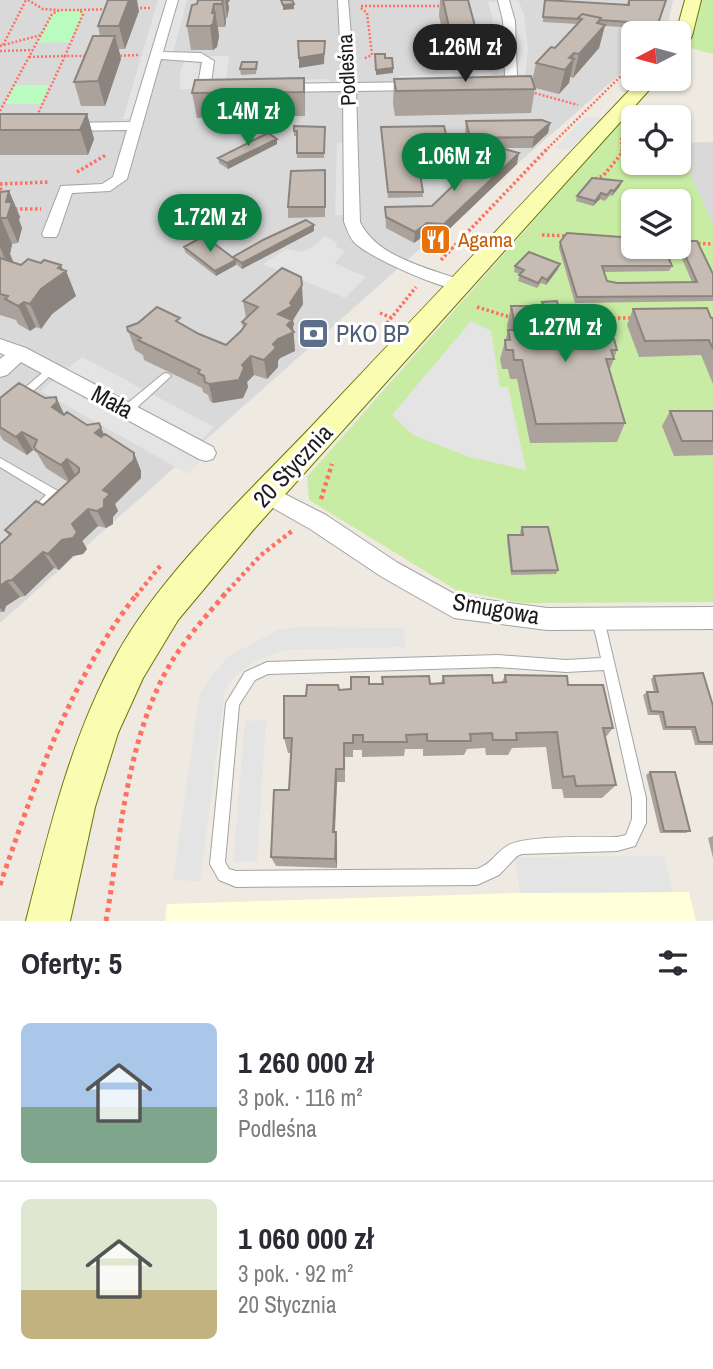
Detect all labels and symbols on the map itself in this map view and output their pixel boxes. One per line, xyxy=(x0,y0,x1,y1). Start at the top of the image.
north arrow xyxy=(621,21,691,91)
pin: 1.26M zł xyxy=(393,24,537,84)
street label: Podleśna xyxy=(330,33,363,107)
pin: 1.4M zł xyxy=(183,88,313,148)
pin: 1.06M zł xyxy=(382,134,526,193)
pin: 1.72M zł xyxy=(138,194,282,254)
restaurant icon: Agama xyxy=(418,223,452,257)
place label: Agama xyxy=(457,225,513,254)
pin: 1.27M zł xyxy=(493,304,637,364)
bank icon: PKO BP xyxy=(296,317,330,351)
place label: PKO BP xyxy=(336,317,409,349)
street label: Mała xyxy=(86,377,139,425)
street label: 20 Stycznia xyxy=(245,417,339,514)
street label: Smugowa xyxy=(450,585,542,631)

